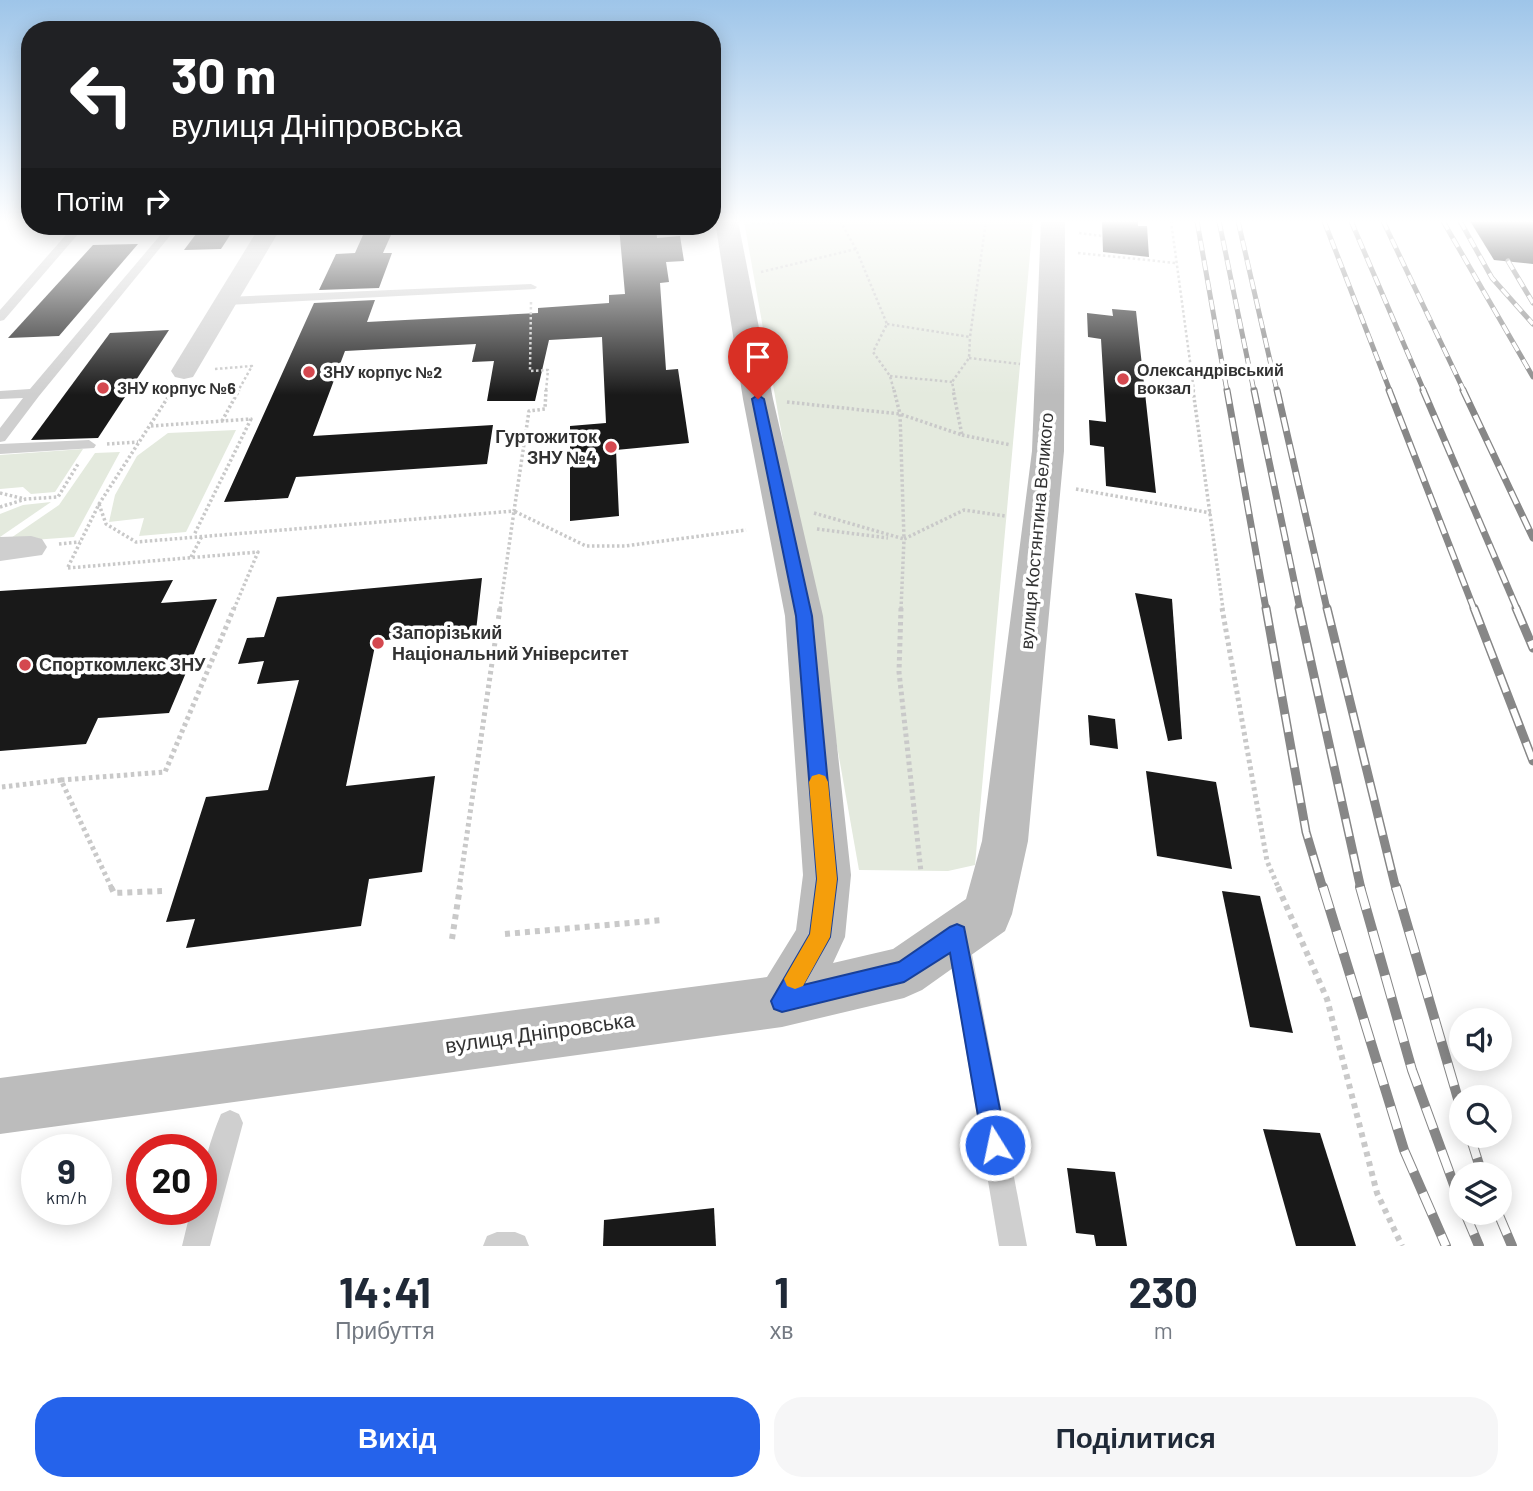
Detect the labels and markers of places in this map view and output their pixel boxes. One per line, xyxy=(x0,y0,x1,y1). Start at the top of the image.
pin xyxy=(728,327,788,399)
place label: Олександрівський вокзал xyxy=(1137,360,1284,397)
place label: ЗНУ корпус №2 xyxy=(323,362,442,381)
marker: ЗНУ корпус №2 xyxy=(301,364,317,380)
marker: Олександрівський вокзал xyxy=(1115,371,1131,387)
place label: ЗНУ корпус №6 xyxy=(117,378,236,397)
marker: ЗНУ корпус №6 xyxy=(95,380,111,396)
place label: Гуртожиток ЗНУ №4 xyxy=(495,425,598,468)
marker: Гуртожиток ЗНУ №4 xyxy=(603,439,619,455)
place label: Запорізький Національний Університет xyxy=(392,621,629,664)
marker: Запорізький Національний Університет xyxy=(370,635,386,651)
place label: Спорткомлекс ЗНУ xyxy=(39,653,206,675)
marker: Спорткомлекс ЗНУ xyxy=(17,657,33,673)

